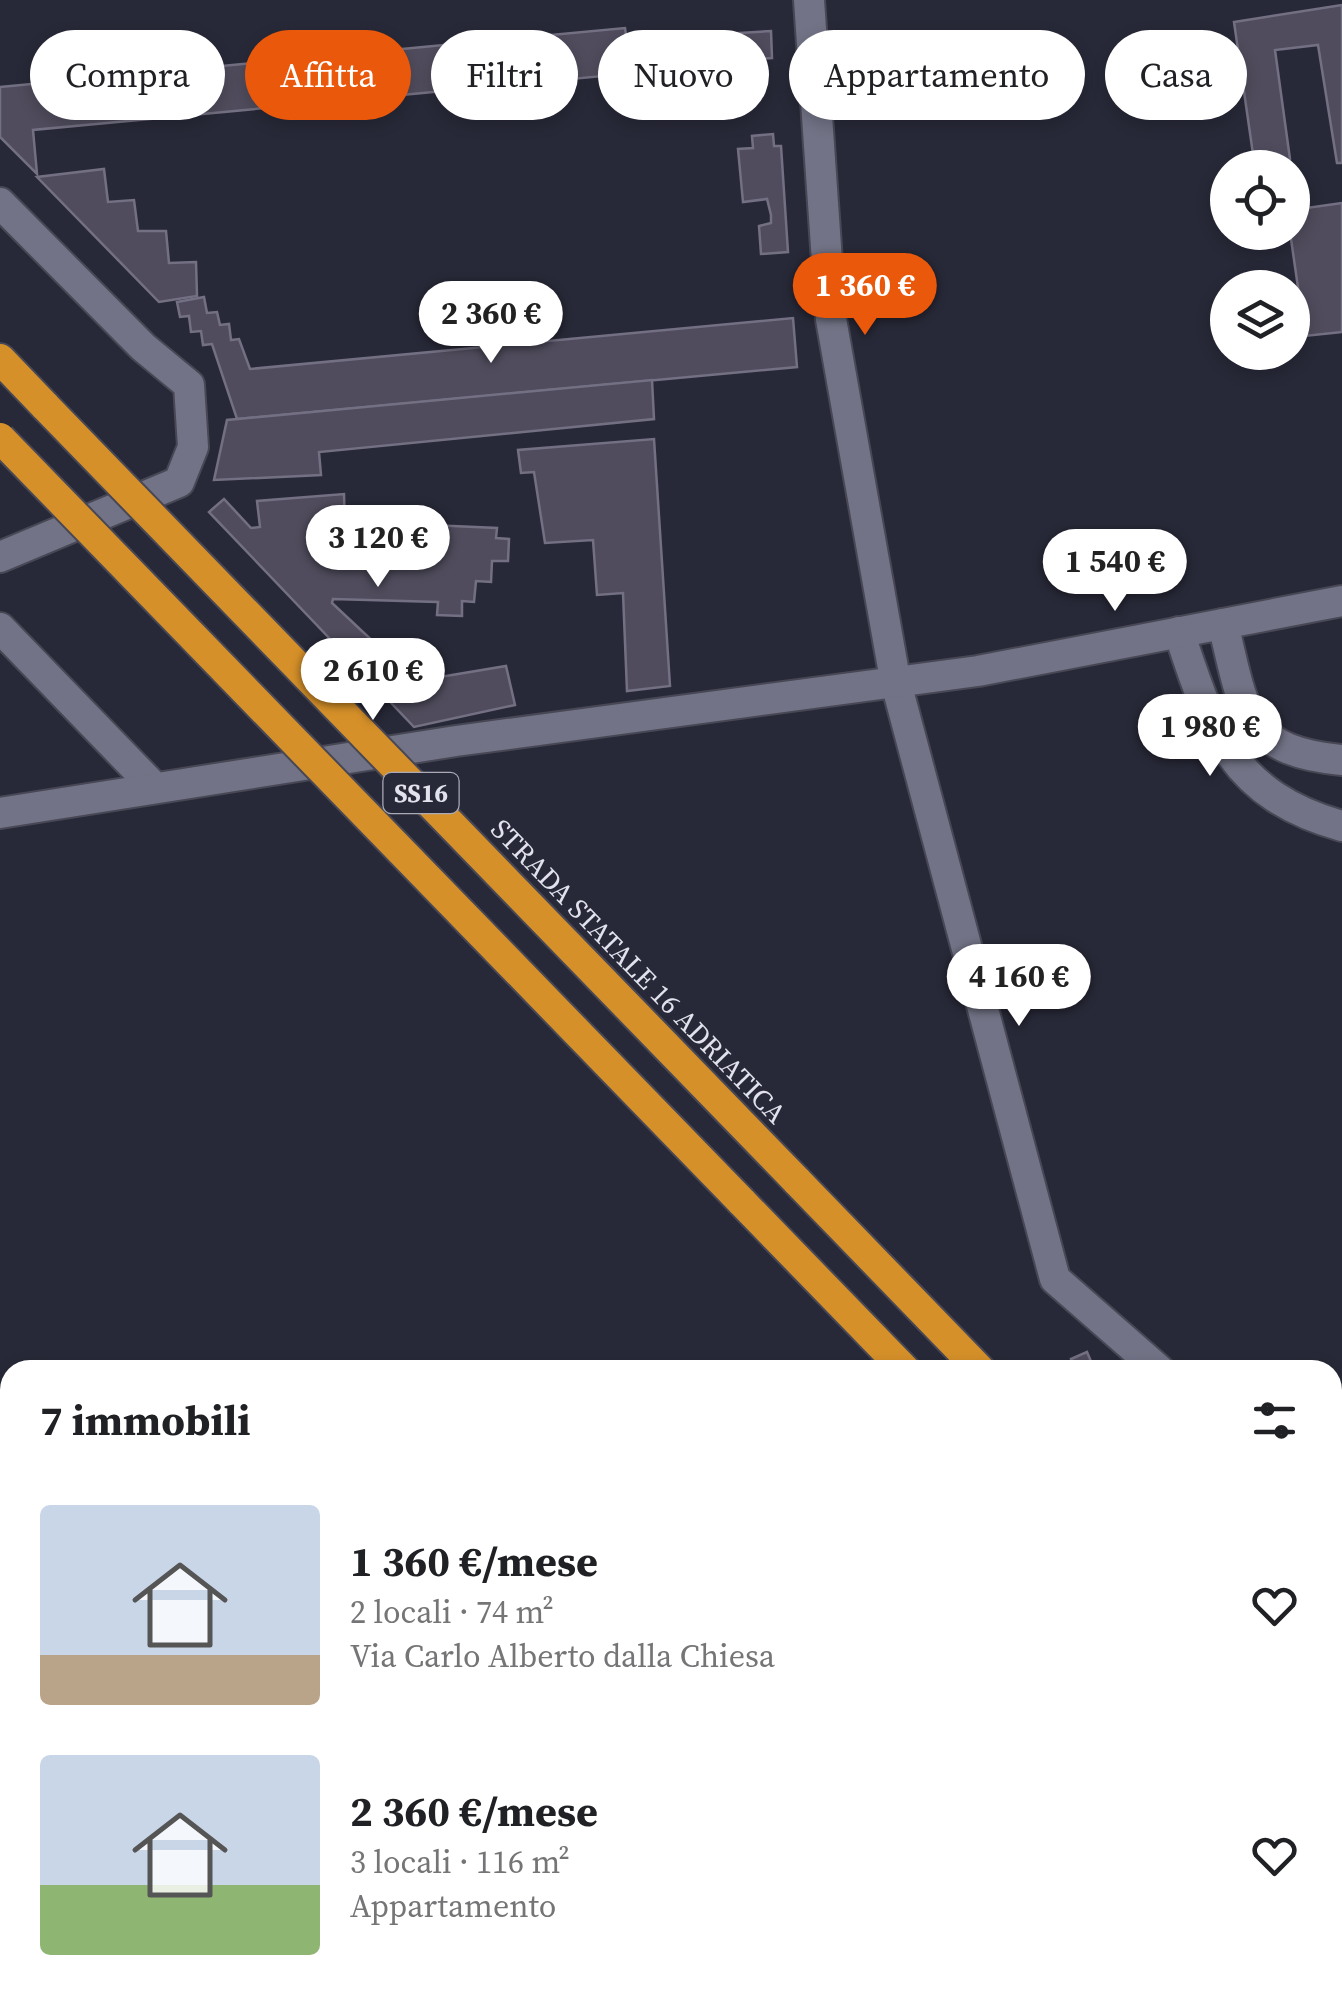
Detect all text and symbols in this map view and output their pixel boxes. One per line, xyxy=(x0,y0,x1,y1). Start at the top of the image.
chip: Compra xyxy=(30,30,225,120)
chip: Affitta xyxy=(245,30,411,120)
chip: Filtri xyxy=(431,30,578,120)
chip: Nuovo xyxy=(598,30,769,120)
chip: Appartamento xyxy=(789,30,1085,120)
chip: Casa xyxy=(1105,30,1247,120)
map controls xyxy=(1210,150,1310,370)
button: locate xyxy=(1210,150,1310,250)
pin: 1 360 € xyxy=(773,253,957,338)
text: 1 360 € xyxy=(815,263,915,307)
button: layers xyxy=(1210,270,1310,370)
pin: 2 360 € xyxy=(399,281,583,366)
text: 2 360 € xyxy=(441,291,541,335)
pin: 3 120 € xyxy=(286,505,470,590)
text: 3 120 € xyxy=(328,515,428,559)
pin: 1 540 € xyxy=(1023,529,1207,614)
text: 1 540 € xyxy=(1065,539,1165,583)
pin: 2 610 € xyxy=(281,638,465,723)
text: 2 610 € xyxy=(323,648,423,692)
pin: 1 980 € xyxy=(1118,694,1302,779)
text: 1 980 € xyxy=(1160,704,1260,748)
road number: SS16 xyxy=(384,773,458,813)
street label: STRADA STATALE 16 ADRIATICA xyxy=(483,810,795,1132)
pin: 4 160 € xyxy=(927,944,1111,1029)
text: 4 160 € xyxy=(969,954,1069,998)
text: 7 immobili xyxy=(40,1391,251,1449)
icon: filters xyxy=(1247,1393,1302,1448)
text: 1 360 €/mese xyxy=(350,1532,598,1590)
icon: home xyxy=(120,1545,240,1665)
icon: heart xyxy=(1247,1578,1302,1633)
text: 2 locali · 74 m² xyxy=(350,1590,554,1634)
text: Via Carlo Alberto dalla Chiesa xyxy=(350,1634,775,1678)
text: 2 360 €/mese xyxy=(350,1782,598,1840)
icon: home xyxy=(120,1795,240,1915)
icon: heart xyxy=(1247,1828,1302,1883)
text: 3 locali · 116 m² xyxy=(350,1840,570,1884)
text: Appartamento xyxy=(350,1884,556,1928)

